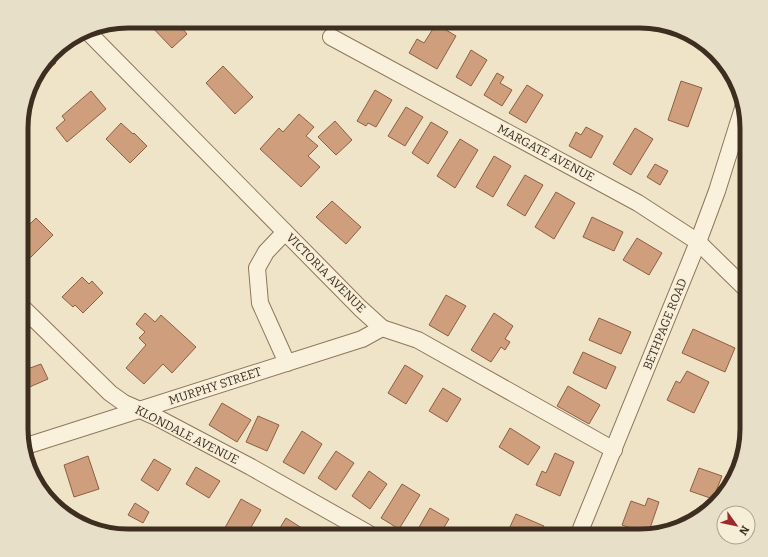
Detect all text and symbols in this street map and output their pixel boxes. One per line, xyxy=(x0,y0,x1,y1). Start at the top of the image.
street label: MARGATE AVENUE xyxy=(495,122,597,184)
street label: VICTORIA AVENUE xyxy=(283,230,369,316)
street label: BETHPAGE ROAD xyxy=(640,276,690,372)
street label: MURPHY STREET xyxy=(167,364,263,408)
street label: KLONDALE AVENUE xyxy=(133,403,241,467)
north arrow xyxy=(716,505,756,545)
text: N xyxy=(736,523,752,538)

